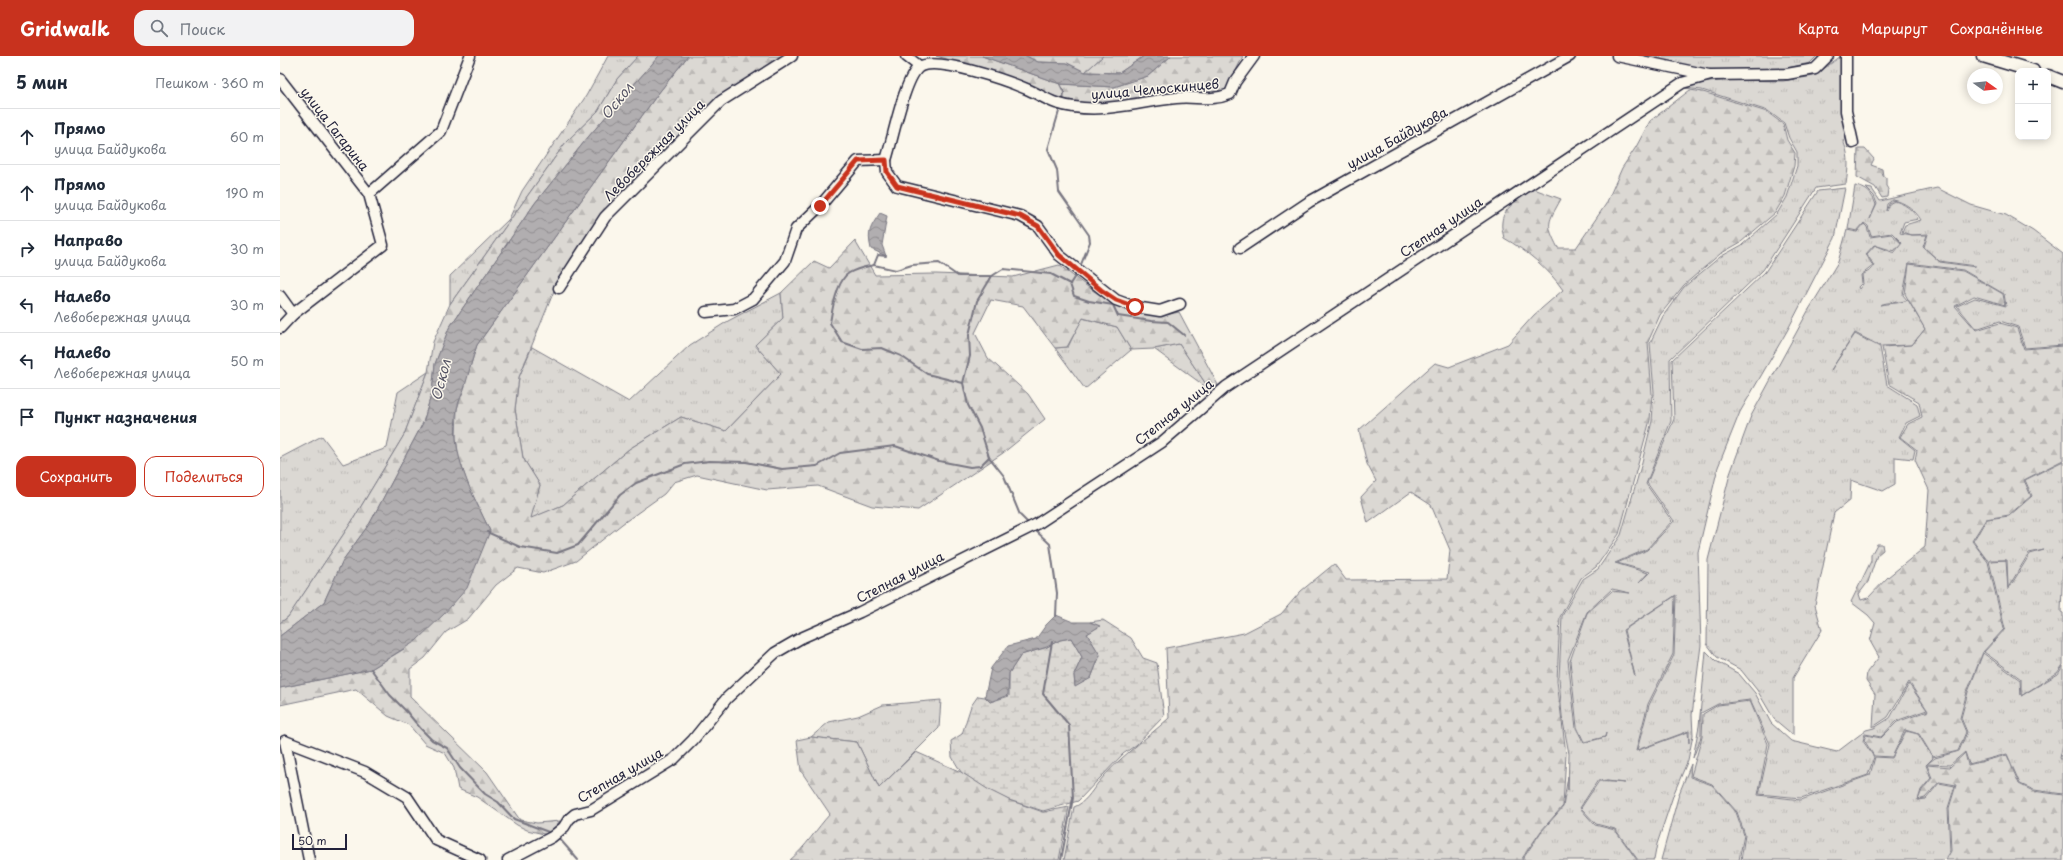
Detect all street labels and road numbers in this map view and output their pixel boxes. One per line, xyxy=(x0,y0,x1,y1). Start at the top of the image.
street label: улица Челюскинцев xyxy=(1090,73,1220,104)
street label: улица Гагарина xyxy=(297,83,375,175)
street label: Левобережная улица xyxy=(599,94,709,205)
street label: улица Байдукова xyxy=(1343,102,1451,173)
street label: Степная улица xyxy=(1396,191,1487,261)
street label: Степная улица xyxy=(1130,373,1218,449)
street label: Степная улица xyxy=(853,546,948,607)
street label: Степная улица xyxy=(573,742,667,807)

